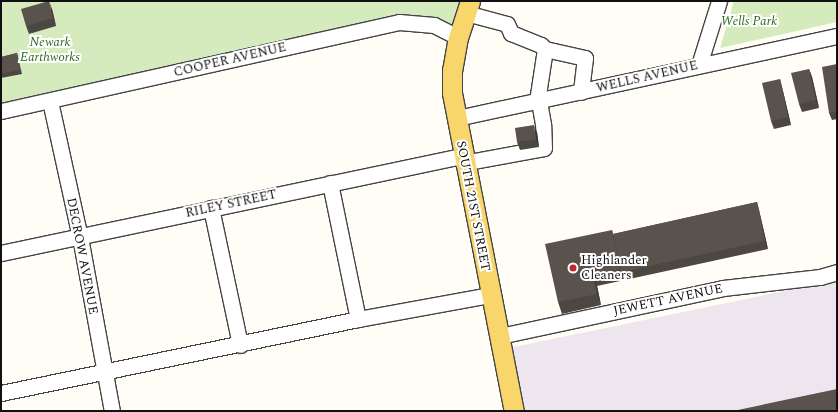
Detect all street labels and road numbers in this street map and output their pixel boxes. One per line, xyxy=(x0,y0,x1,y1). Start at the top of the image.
street label: COOPER AVENUE xyxy=(172,39,288,81)
street label: WELLS AVENUE xyxy=(595,58,699,96)
street label: SOUTH 21ST STREET xyxy=(453,140,493,272)
street label: RILEY STREET xyxy=(184,187,278,221)
street label: DECROW AVENUE xyxy=(63,196,101,316)
street label: JEWETT AVENUE xyxy=(612,281,724,319)

